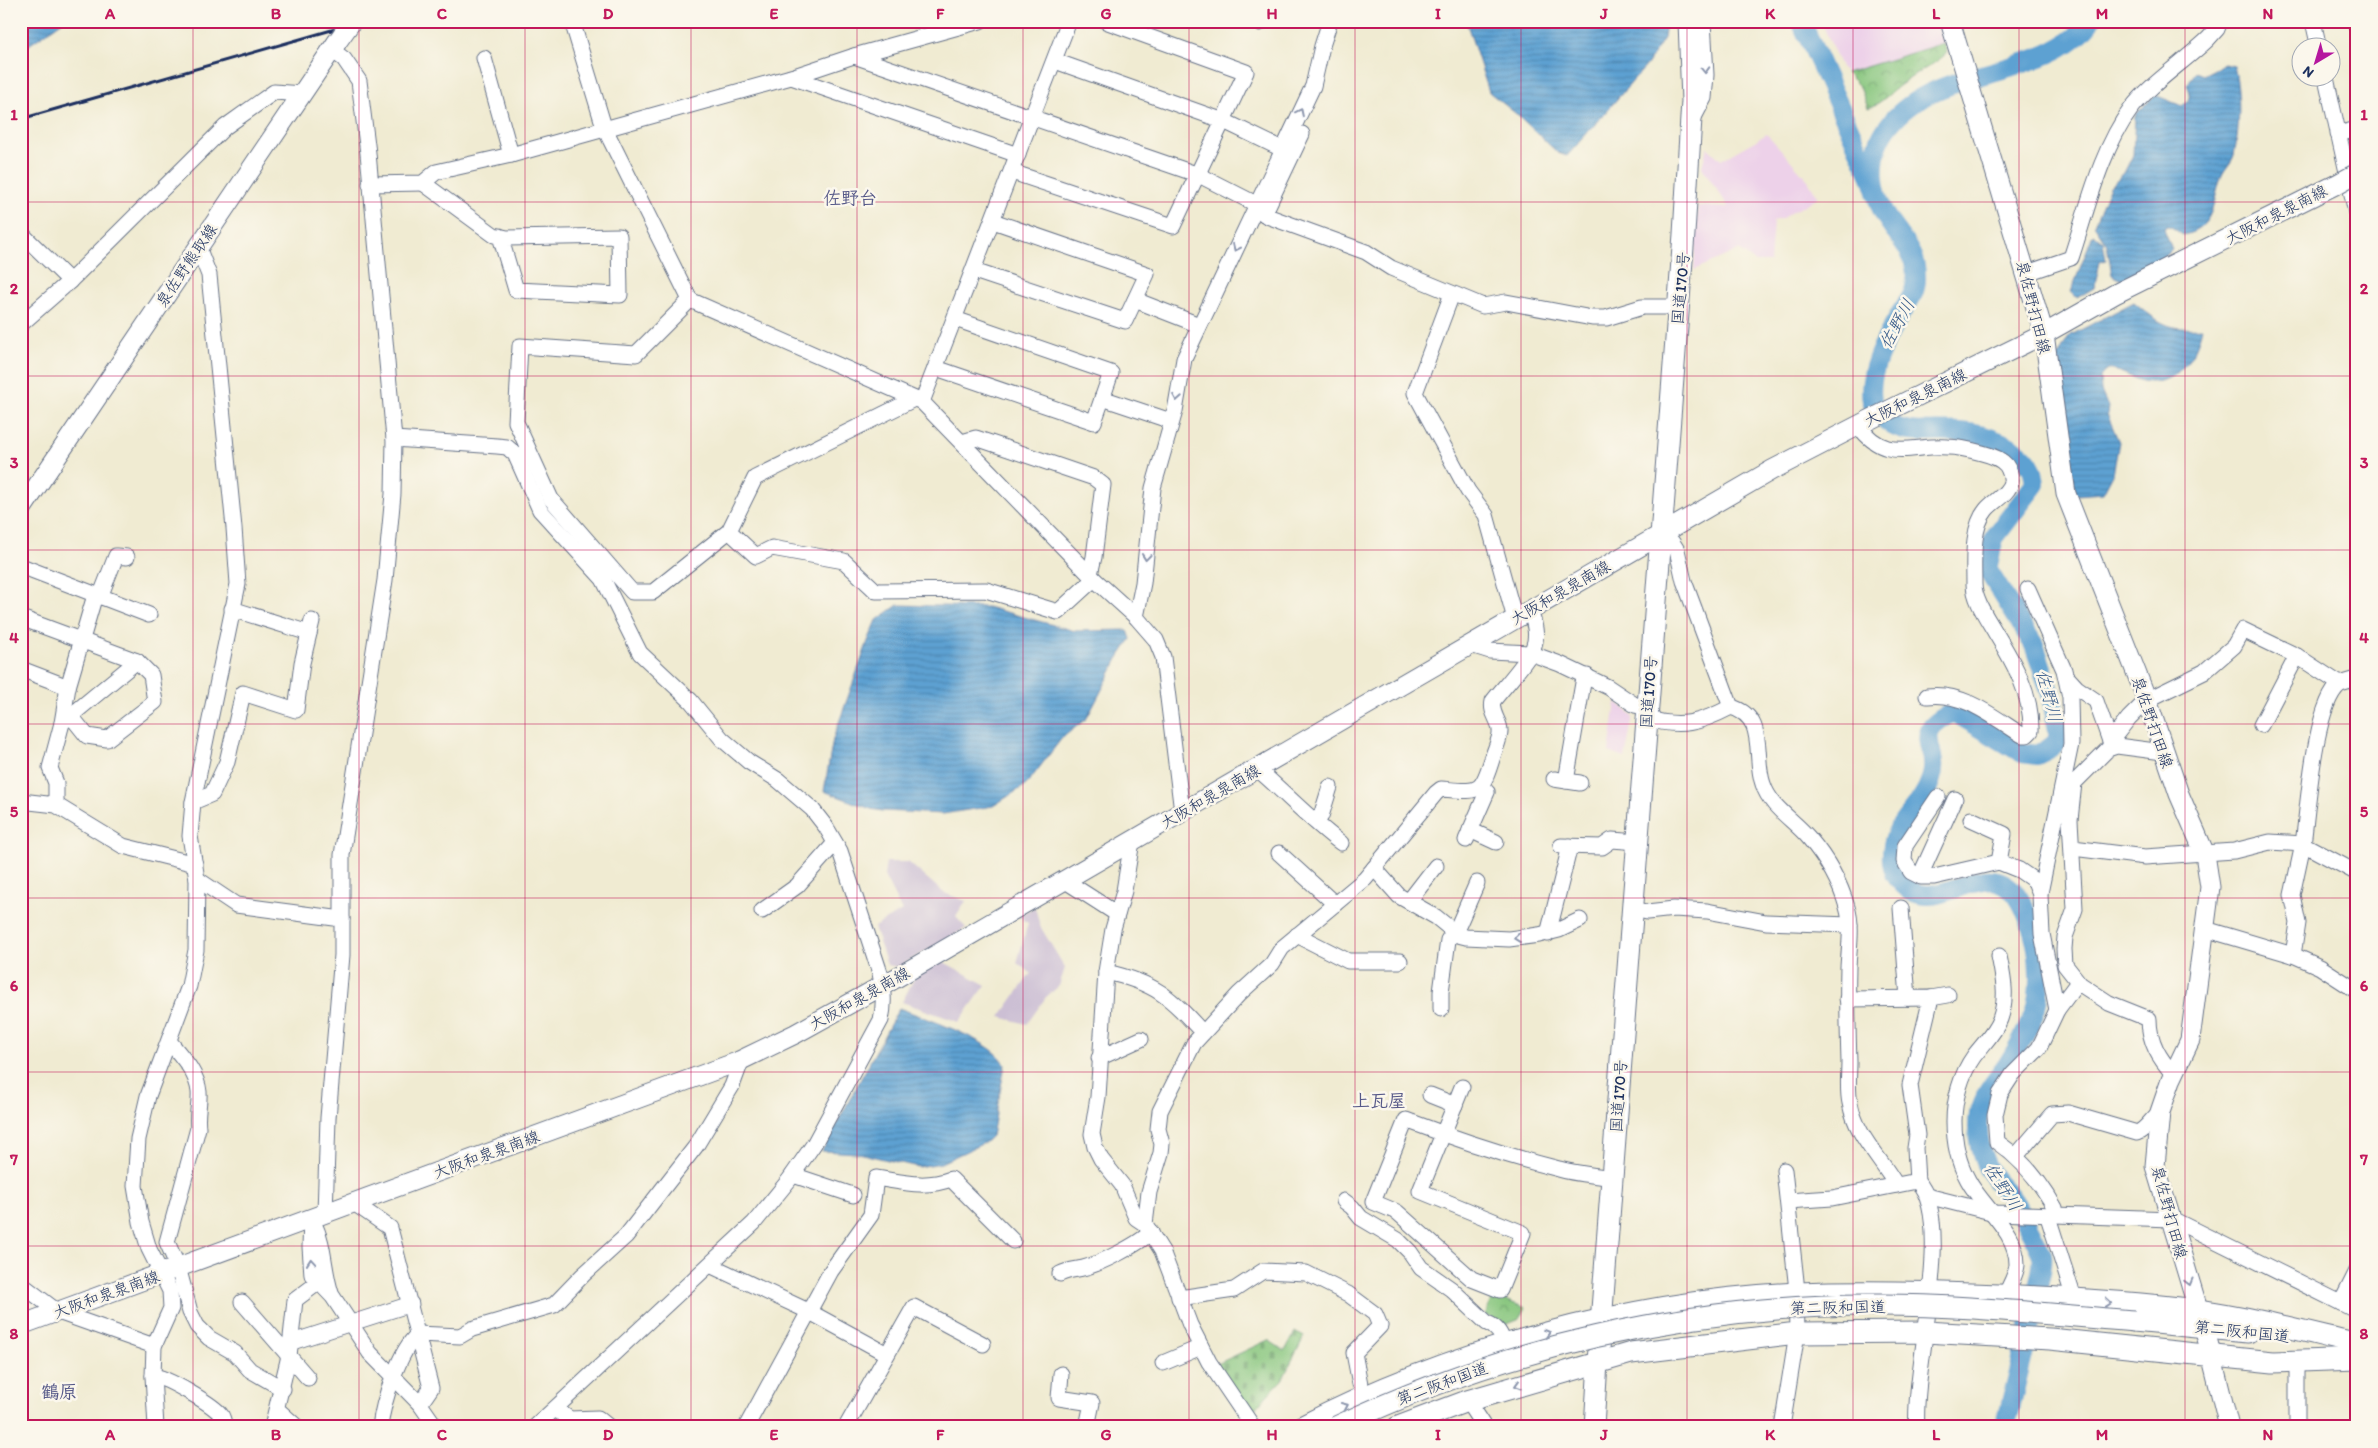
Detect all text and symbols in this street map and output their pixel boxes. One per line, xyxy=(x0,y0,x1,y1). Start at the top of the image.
text: A xyxy=(104,4,116,23)
text: B xyxy=(271,4,282,23)
text: C xyxy=(437,4,448,23)
text: D xyxy=(603,4,614,23)
text: E xyxy=(770,4,779,23)
text: F xyxy=(936,4,945,23)
text: G xyxy=(1100,4,1112,23)
text: H xyxy=(1266,4,1278,23)
text: I xyxy=(1435,4,1441,23)
text: J xyxy=(1599,4,1608,23)
text: K xyxy=(1765,4,1776,23)
text: L xyxy=(1932,4,1941,23)
text: M xyxy=(2096,4,2108,23)
text: N xyxy=(2263,4,2273,23)
north arrow xyxy=(2290,38,2340,88)
text: N xyxy=(2299,62,2317,81)
one-way arrow xyxy=(1700,66,1711,74)
text: 1 xyxy=(10,105,18,124)
text: 1 xyxy=(2360,105,2368,124)
one-way arrow xyxy=(1294,109,1304,118)
street label: 大阪和泉泉南線 xyxy=(2222,181,2330,248)
district label: 佐野台 xyxy=(823,187,877,209)
street label: 泉佐野熊取線 xyxy=(152,220,221,310)
one-way arrow xyxy=(1231,243,1242,252)
street label: 国道170号 xyxy=(1668,251,1693,325)
street label: 泉佐野打田線 xyxy=(2013,258,2054,356)
text: 2 xyxy=(10,279,19,298)
text: 2 xyxy=(2360,279,2369,298)
water label: 佐野川 xyxy=(1874,295,1920,353)
street label: 大阪和泉泉南線 xyxy=(1861,364,1970,431)
one-way arrow xyxy=(1172,394,1182,403)
text: 3 xyxy=(10,453,19,472)
text: 3 xyxy=(2360,453,2369,472)
one-way arrow xyxy=(1140,554,1151,562)
street label: 大阪和泉泉南線 xyxy=(1507,556,1614,629)
text: 4 xyxy=(9,628,19,647)
text: 4 xyxy=(2359,628,2369,647)
street label: 国道170号 xyxy=(1636,655,1661,729)
water label: 佐野川 xyxy=(2031,667,2067,725)
street label: 泉佐野打田線 xyxy=(2128,674,2177,771)
street label: 大阪和泉泉南線 xyxy=(1157,760,1264,833)
text: 5 xyxy=(10,802,19,821)
text: 5 xyxy=(2360,802,2369,821)
one-way arrow xyxy=(1513,932,1521,943)
street label: 大阪和泉泉南線 xyxy=(806,963,913,1034)
text: 6 xyxy=(10,976,19,995)
text: 6 xyxy=(2360,976,2369,995)
street label: 国道170号 xyxy=(1606,1059,1631,1133)
district label: 上瓦屋 xyxy=(1352,1090,1406,1112)
street label: 大阪和泉泉南線 xyxy=(430,1126,542,1183)
text: 7 xyxy=(9,1150,18,1169)
text: 7 xyxy=(2359,1150,2368,1169)
water label: 佐野川 xyxy=(1979,1158,2027,1216)
street label: 泉佐野打田線 xyxy=(2148,1163,2191,1261)
one-way arrow xyxy=(306,1258,317,1266)
street label: 大阪和泉泉南線 xyxy=(50,1266,162,1323)
one-way arrow xyxy=(2183,1277,2193,1285)
street label: 第二阪和国道 xyxy=(1790,1297,1886,1318)
one-way arrow xyxy=(2105,1297,2113,1308)
street label: 第二阪和国道 xyxy=(2193,1317,2291,1346)
text: 8 xyxy=(10,1324,19,1343)
text: 8 xyxy=(2360,1324,2369,1343)
one-way arrow xyxy=(1542,1329,1550,1339)
street label: 第二阪和国道 xyxy=(1394,1358,1491,1409)
one-way arrow xyxy=(1514,1379,1523,1389)
district label: 鶴原 xyxy=(41,1381,77,1403)
one-way arrow xyxy=(1340,1402,1349,1412)
text: A xyxy=(104,1425,116,1444)
text: B xyxy=(271,1425,282,1444)
text: C xyxy=(437,1425,448,1444)
text: D xyxy=(603,1425,614,1444)
text: E xyxy=(770,1425,779,1444)
text: F xyxy=(936,1425,945,1444)
text: G xyxy=(1100,1425,1112,1444)
text: H xyxy=(1266,1425,1278,1444)
text: I xyxy=(1435,1425,1441,1444)
text: J xyxy=(1599,1425,1608,1444)
text: K xyxy=(1765,1425,1776,1444)
text: L xyxy=(1932,1425,1941,1444)
text: M xyxy=(2096,1425,2108,1444)
text: N xyxy=(2263,1425,2273,1444)

